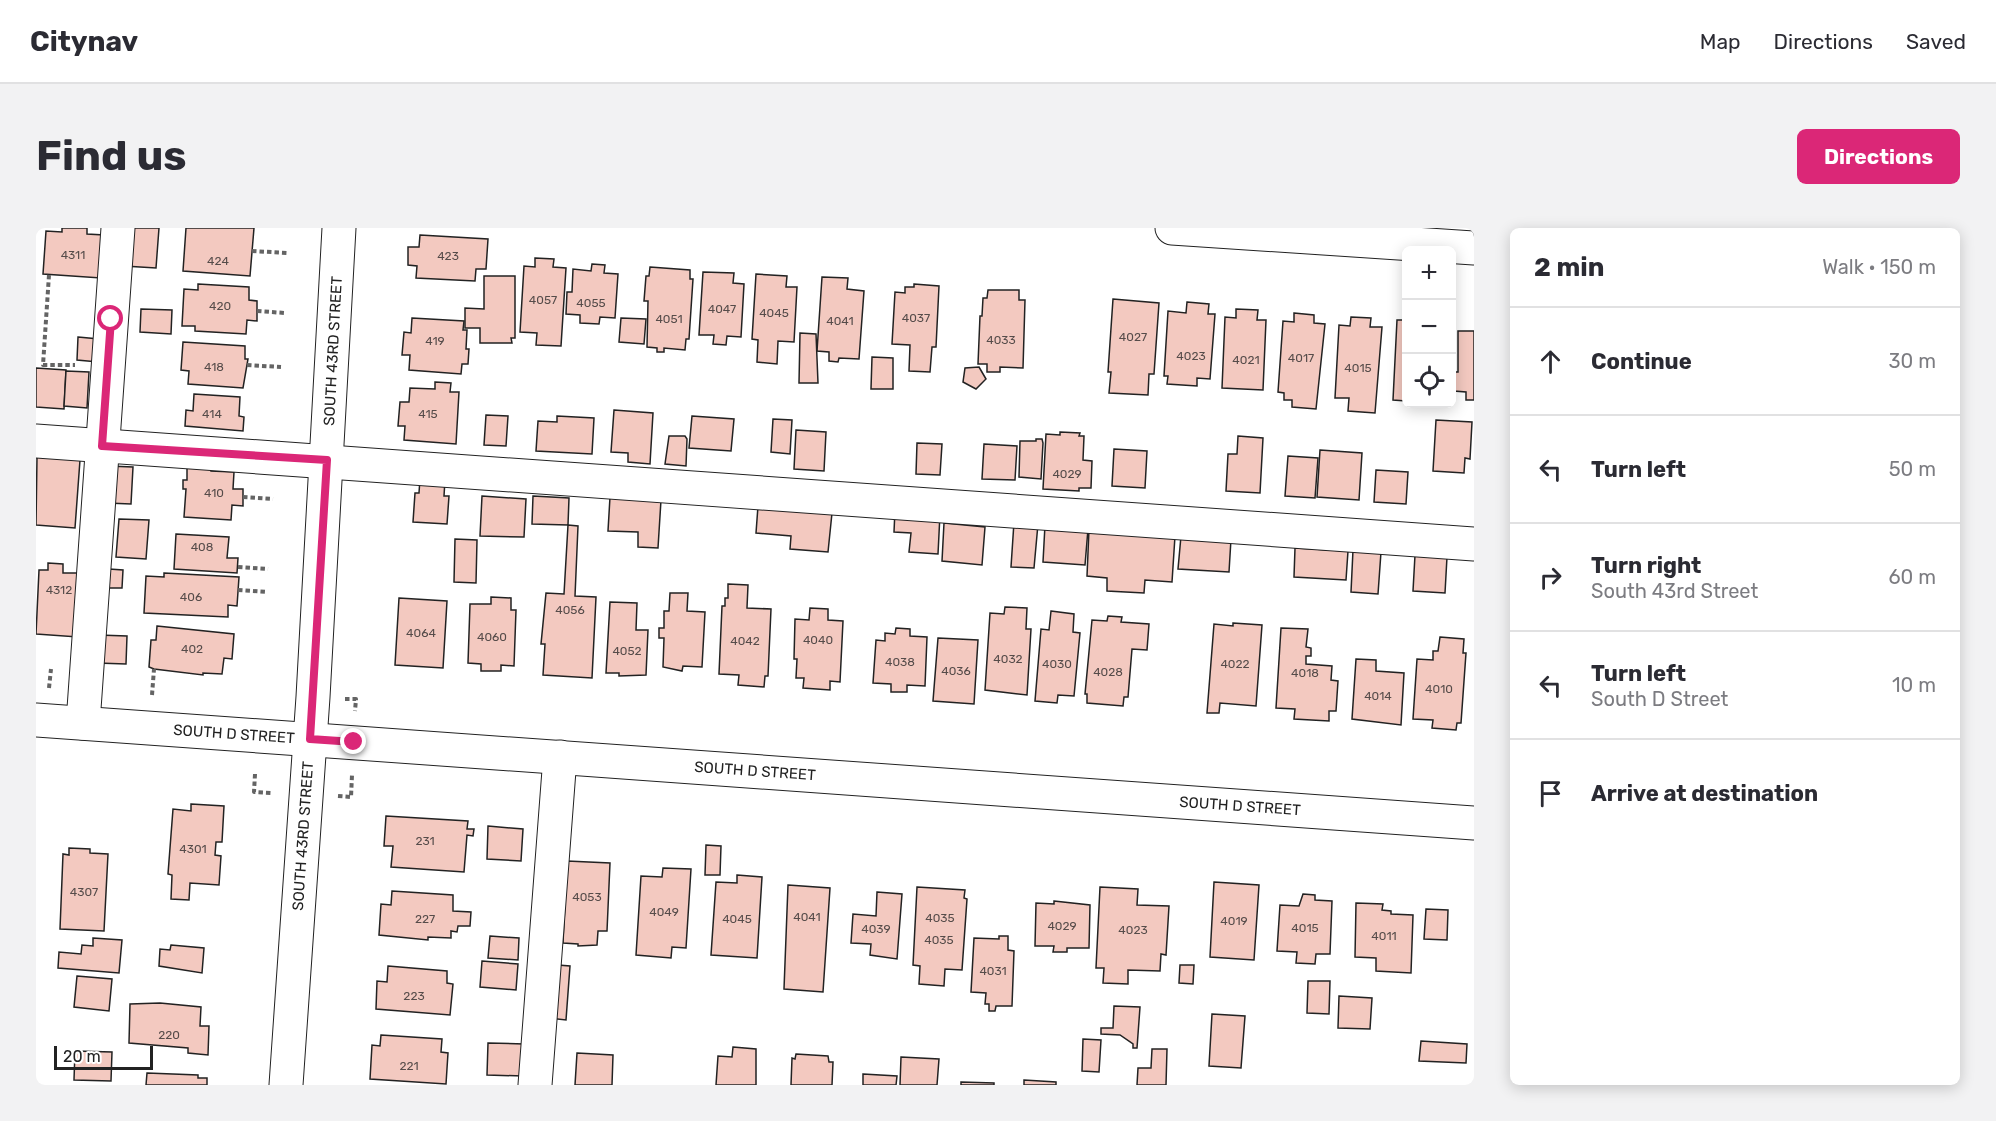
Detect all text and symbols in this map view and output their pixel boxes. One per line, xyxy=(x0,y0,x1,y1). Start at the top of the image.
text: Citynav xyxy=(30,25,138,58)
text: Map xyxy=(1700,29,1741,54)
text: Directions xyxy=(1774,29,1873,54)
text: Saved xyxy=(1906,29,1966,54)
button: Directions xyxy=(1797,129,1960,184)
text: Find us xyxy=(36,131,187,181)
map controls xyxy=(1402,246,1456,408)
button: + xyxy=(1402,246,1456,300)
house number: 4311 xyxy=(61,248,85,262)
house number: 423 xyxy=(437,249,459,263)
text: 2 min xyxy=(1534,252,1604,283)
house number: 424 xyxy=(207,254,229,268)
text: Walk · 150 m xyxy=(1822,255,1936,279)
street label: SOUTH 43RD STREET xyxy=(320,275,346,426)
house number: 4057 xyxy=(529,293,557,307)
house number: 4055 xyxy=(576,296,606,310)
house number: 420 xyxy=(209,299,231,313)
button: − xyxy=(1402,300,1456,354)
house number: 4047 xyxy=(708,302,736,316)
route start xyxy=(97,305,123,331)
house number: 4045 xyxy=(759,306,789,320)
house number: 4037 xyxy=(902,311,930,325)
house number: 4051 xyxy=(655,312,683,326)
house number: 4041 xyxy=(826,314,854,328)
house number: 4027 xyxy=(1119,330,1147,344)
house number: 4033 xyxy=(986,333,1016,347)
house number: 419 xyxy=(425,334,445,348)
icon: ahead xyxy=(1534,345,1567,378)
text: Continue xyxy=(1591,348,1692,375)
house number: 4023 xyxy=(1176,349,1206,363)
text: 30 m xyxy=(1889,349,1936,373)
house number: 4017 xyxy=(1288,351,1314,365)
house number: 4021 xyxy=(1232,353,1260,367)
button: locate xyxy=(1402,354,1456,408)
house number: 418 xyxy=(204,360,224,374)
house number: 4015 xyxy=(1344,361,1372,375)
house number: 414 xyxy=(202,407,222,421)
house number: 415 xyxy=(418,407,438,421)
icon: left xyxy=(1534,453,1567,486)
text: Turn left xyxy=(1591,456,1686,483)
text: 50 m xyxy=(1889,457,1936,481)
house number: 4029 xyxy=(1052,467,1082,481)
house number: 410 xyxy=(204,486,224,500)
house number: 408 xyxy=(191,540,213,554)
text: Turn right xyxy=(1591,552,1701,579)
icon: right xyxy=(1534,561,1567,594)
text: 60 m xyxy=(1889,565,1936,589)
text: South 43rd Street xyxy=(1591,579,1758,603)
house number: 4312 xyxy=(46,583,72,597)
house number: 406 xyxy=(180,590,202,604)
house number: 4056 xyxy=(555,603,585,617)
house number: 4064 xyxy=(406,626,436,640)
house number: 4060 xyxy=(477,630,507,644)
house number: 4040 xyxy=(803,633,833,647)
house number: 4042 xyxy=(730,634,760,648)
house number: 402 xyxy=(181,642,203,656)
house number: 4052 xyxy=(612,644,642,658)
house number: 4032 xyxy=(993,652,1023,666)
house number: 4038 xyxy=(885,655,915,669)
house number: 4030 xyxy=(1042,657,1072,671)
house number: 4022 xyxy=(1220,657,1250,671)
text: Turn left xyxy=(1591,660,1686,687)
house number: 4036 xyxy=(941,664,971,678)
house number: 4028 xyxy=(1093,665,1123,679)
house number: 4018 xyxy=(1291,666,1319,680)
icon: left xyxy=(1534,669,1567,702)
text: 10 m xyxy=(1892,673,1936,697)
house number: 4010 xyxy=(1425,682,1453,696)
text: South D Street xyxy=(1591,687,1728,711)
house number: 4014 xyxy=(1364,689,1392,703)
street label: SOUTH D STREET xyxy=(173,721,296,747)
route end xyxy=(340,728,366,754)
street label: SOUTH D STREET xyxy=(694,758,817,784)
street label: SOUTH 43RD STREET xyxy=(289,760,317,911)
icon: arrive xyxy=(1534,777,1567,810)
text: Arrive at destination xyxy=(1591,780,1818,807)
street label: SOUTH D STREET xyxy=(1179,793,1302,819)
house number: 231 xyxy=(415,834,435,848)
house number: 4301 xyxy=(179,842,207,856)
house number: 4307 xyxy=(70,885,98,899)
house number: 4053 xyxy=(572,890,602,904)
house number: 4049 xyxy=(649,905,679,919)
house number: 4041 xyxy=(793,910,821,924)
house number: 4035 xyxy=(925,911,955,925)
house number: 227 xyxy=(415,912,435,926)
house number: 4045 xyxy=(722,912,752,926)
house number: 4019 xyxy=(1220,914,1248,928)
house number: 4029 xyxy=(1047,919,1077,933)
house number: 4015 xyxy=(1291,921,1319,935)
house number: 4039 xyxy=(861,922,891,936)
house number: 4023 xyxy=(1118,923,1148,937)
house number: 4011 xyxy=(1371,929,1397,943)
house number: 4035 xyxy=(924,933,954,947)
house number: 4031 xyxy=(979,964,1007,978)
house number: 223 xyxy=(403,989,425,1003)
house number: 220 xyxy=(158,1028,180,1042)
scale bar xyxy=(54,1043,153,1070)
text: 20 m xyxy=(63,1047,101,1066)
house number: 221 xyxy=(399,1059,419,1073)

